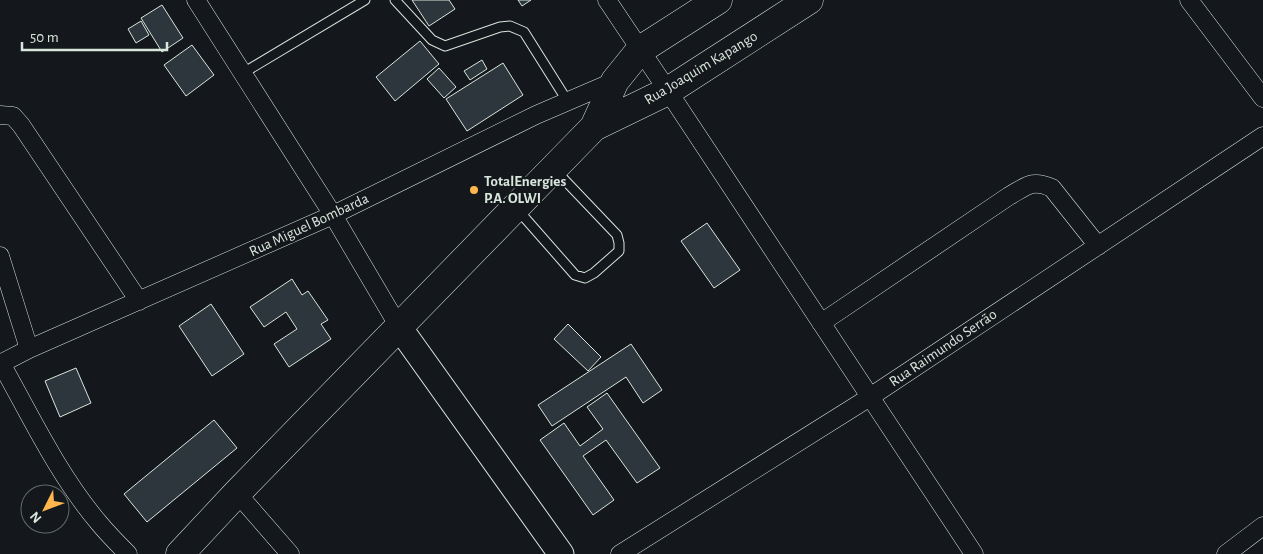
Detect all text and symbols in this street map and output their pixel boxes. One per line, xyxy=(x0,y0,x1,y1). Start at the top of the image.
scale bar xyxy=(22,20,168,52)
street label: Rua Joaquim Kapango xyxy=(642,28,760,108)
text: 50 m xyxy=(30,30,59,45)
place label: TotalEnergies P.A. OLWI xyxy=(484,174,566,206)
marker: TotalEnergies P.A. OLWI xyxy=(468,184,480,196)
street label: Rua Miguel Bombarda xyxy=(247,191,371,259)
street label: Rua Raimundo Serrão xyxy=(887,307,999,389)
north arrow xyxy=(20,484,70,534)
text: N xyxy=(28,509,45,525)

